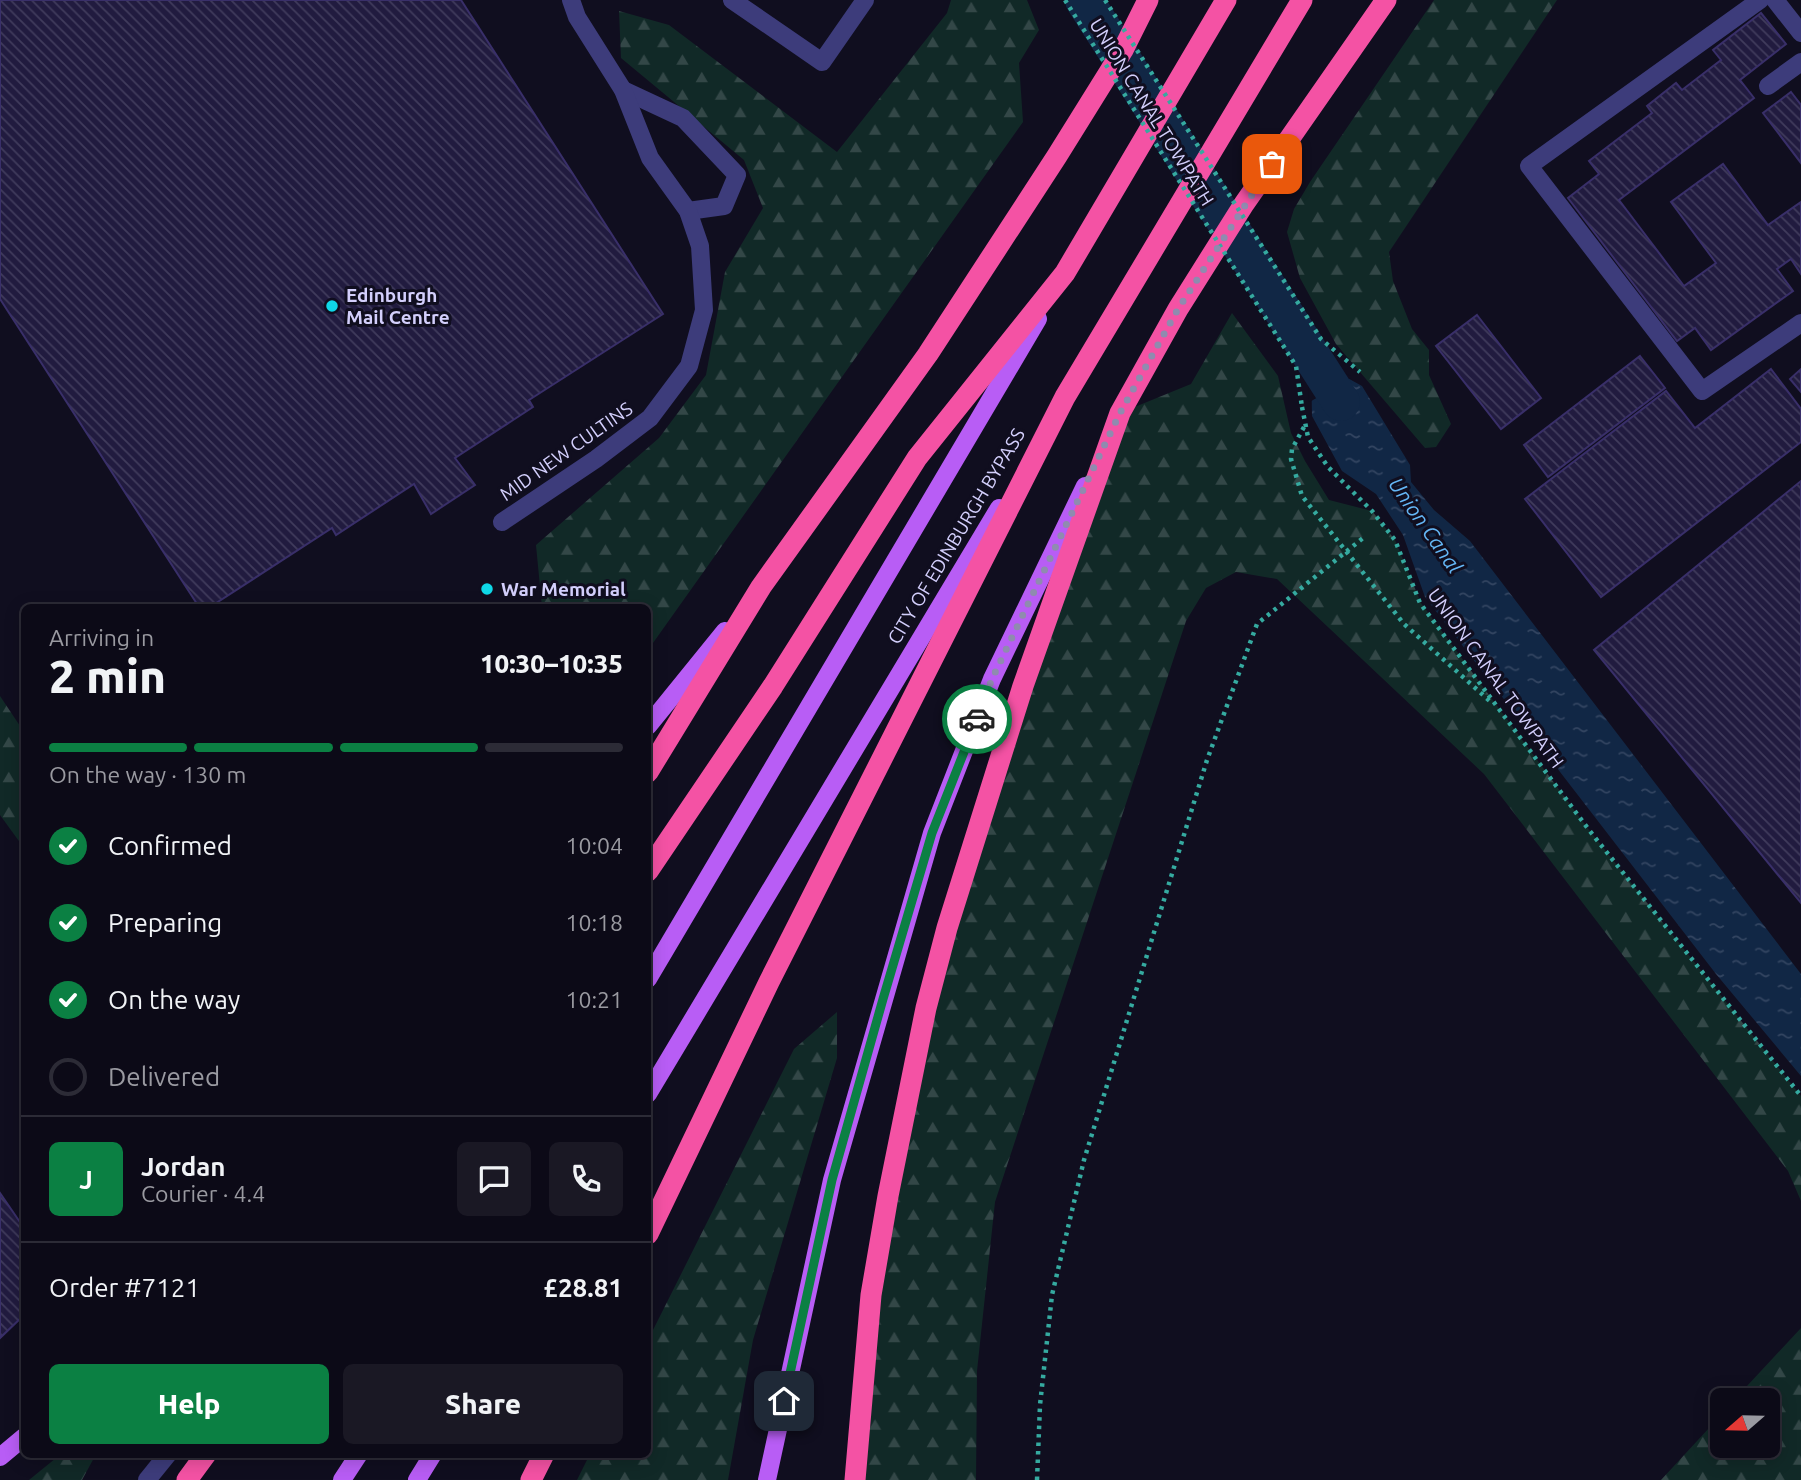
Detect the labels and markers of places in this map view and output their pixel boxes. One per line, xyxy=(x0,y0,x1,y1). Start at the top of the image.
pin xyxy=(1242,134,1302,194)
place label: Edinburgh Mail Centre xyxy=(346,284,450,328)
marker: Edinburgh Mail Centre xyxy=(324,298,340,314)
place label: War Memorial xyxy=(501,578,626,600)
marker: War Memorial xyxy=(479,581,495,597)
pin xyxy=(754,1371,814,1431)

